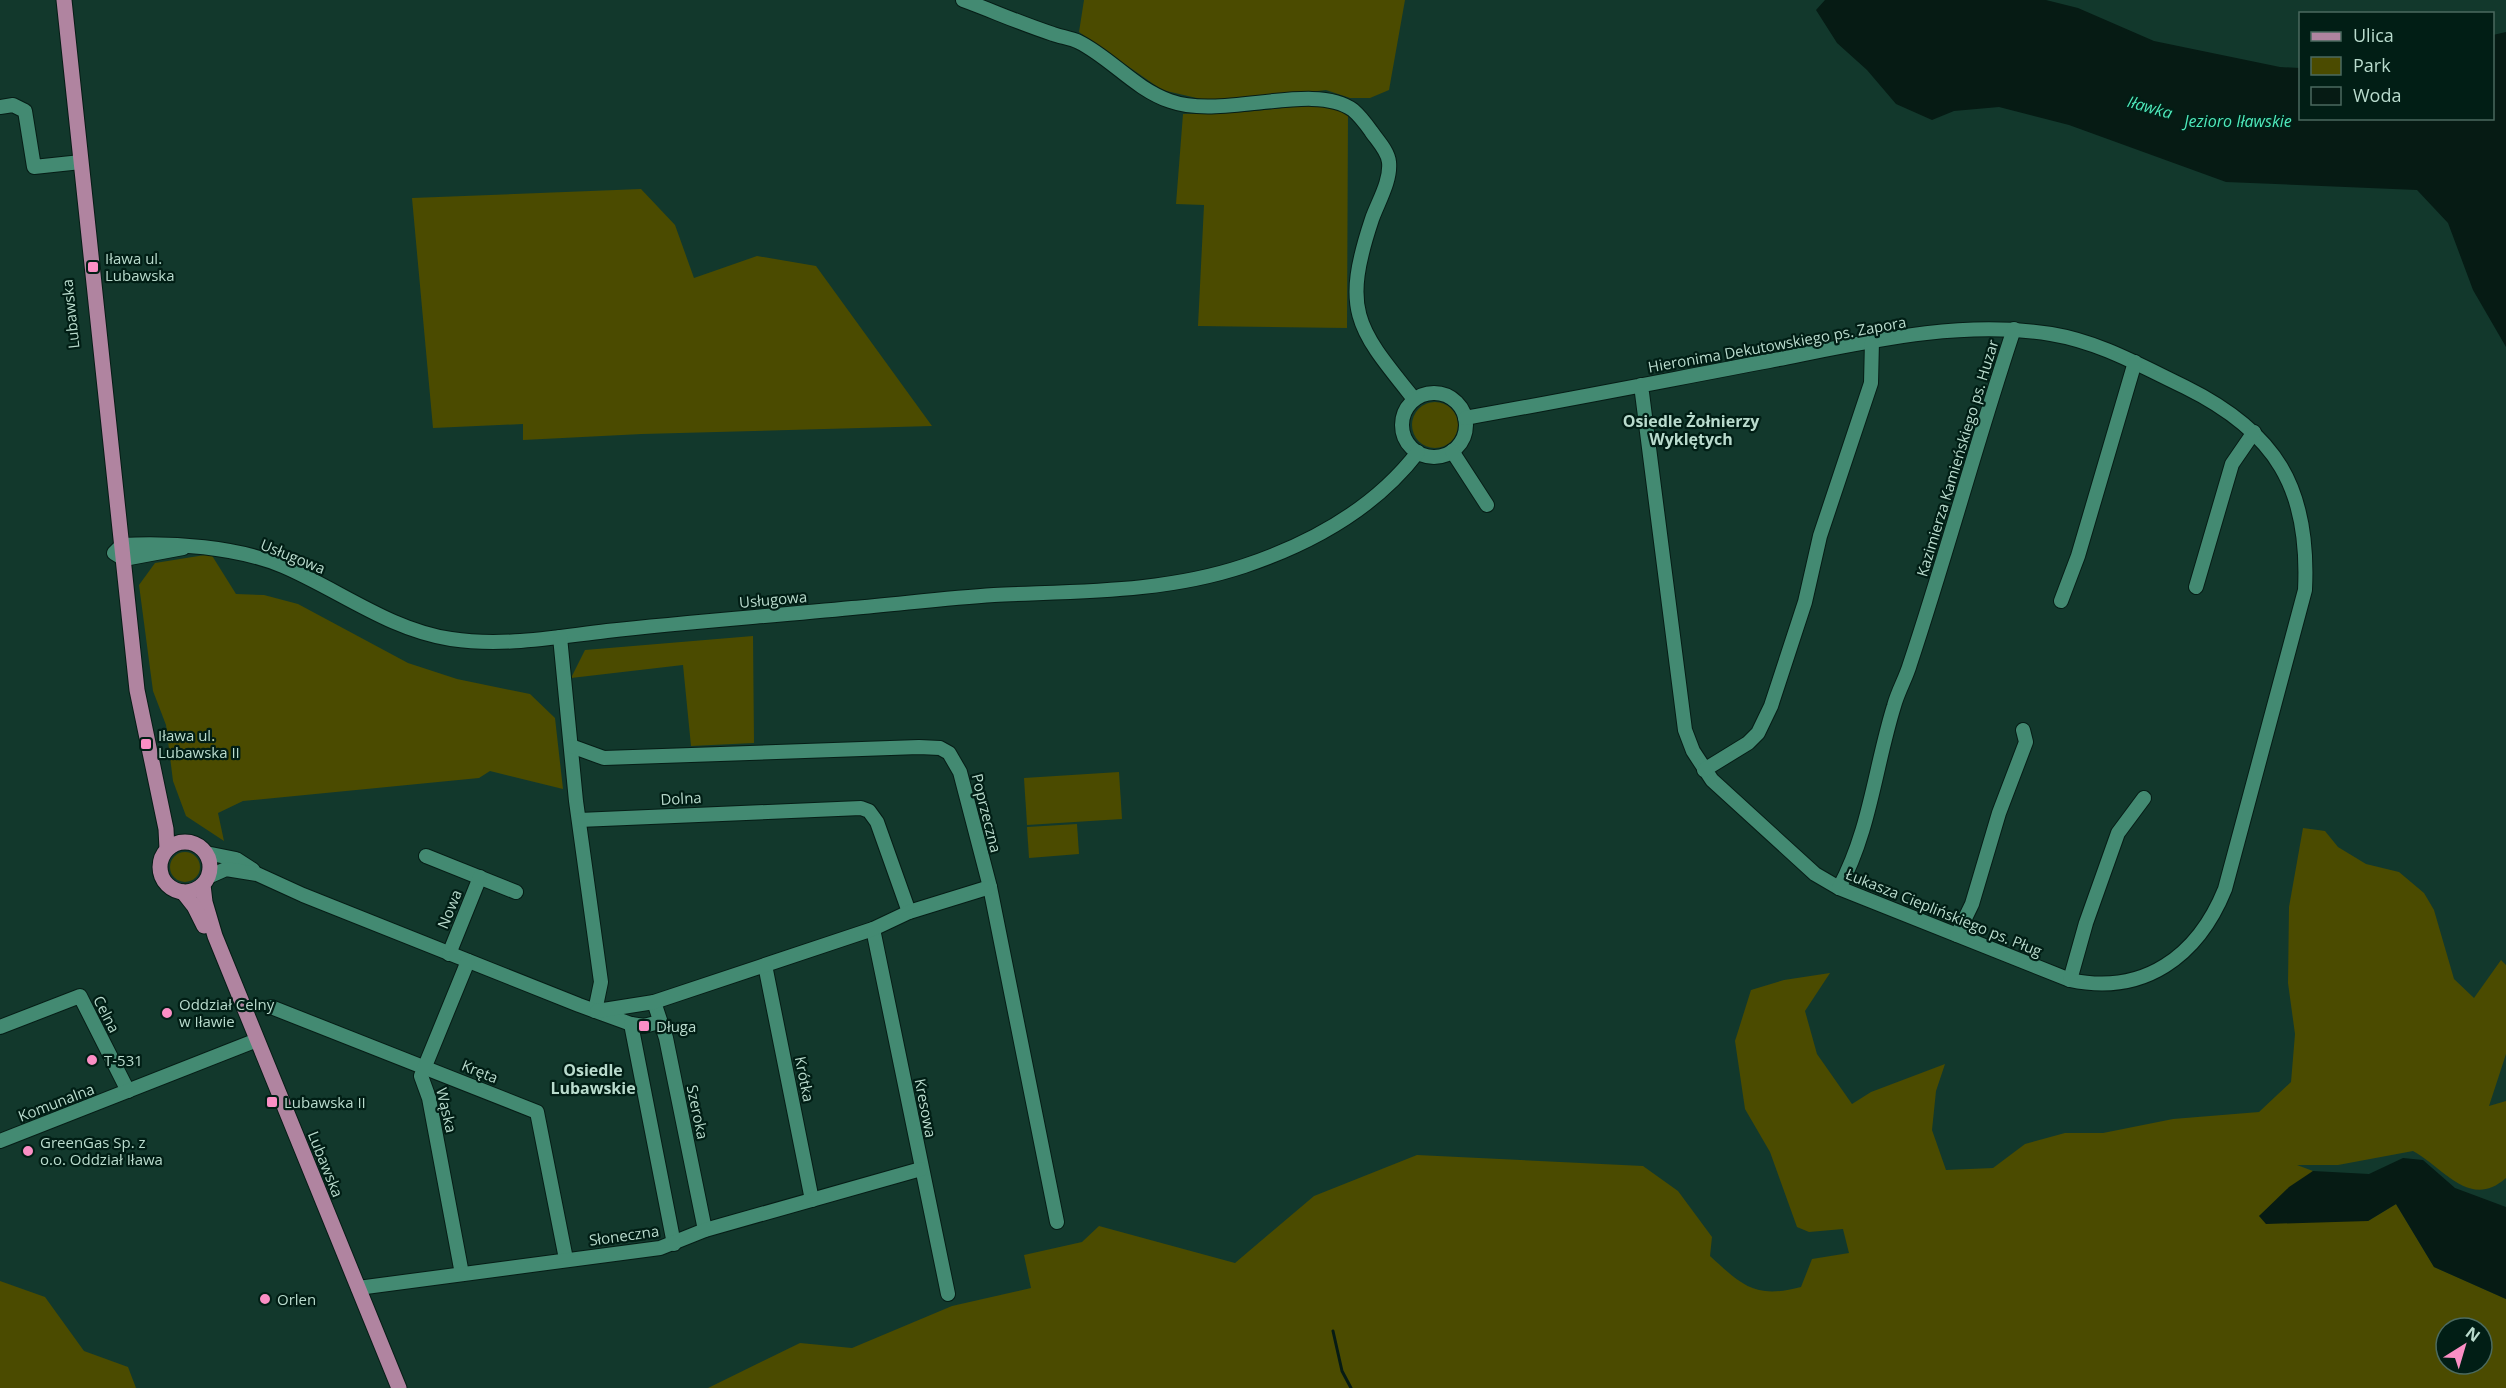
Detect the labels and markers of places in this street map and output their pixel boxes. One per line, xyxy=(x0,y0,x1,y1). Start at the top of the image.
place label: Iława ul. Lubawska xyxy=(105,248,175,285)
marker: Iława ul. Lubawska xyxy=(86,260,100,274)
place label: Iława ul. Lubawska II xyxy=(158,725,240,762)
marker: Iława ul. Lubawska II xyxy=(139,737,153,751)
place label: Oddział Celny w Iławie xyxy=(179,994,275,1031)
marker: Oddział Celny w Iławie xyxy=(160,1006,174,1020)
place label: Długa xyxy=(656,1016,696,1036)
marker: Długa xyxy=(637,1019,651,1033)
place label: T-531 xyxy=(104,1050,143,1070)
marker: T-531 xyxy=(85,1053,99,1067)
place label: Lubawska II xyxy=(284,1092,366,1112)
marker: Lubawska II xyxy=(265,1095,279,1109)
place label: GreenGas Sp. z o.o. Oddział Iława xyxy=(40,1132,163,1169)
marker: GreenGas Sp. z o.o. Oddział Iława xyxy=(21,1144,35,1158)
place label: Orlen xyxy=(277,1289,316,1309)
marker: Orlen xyxy=(258,1292,272,1306)

